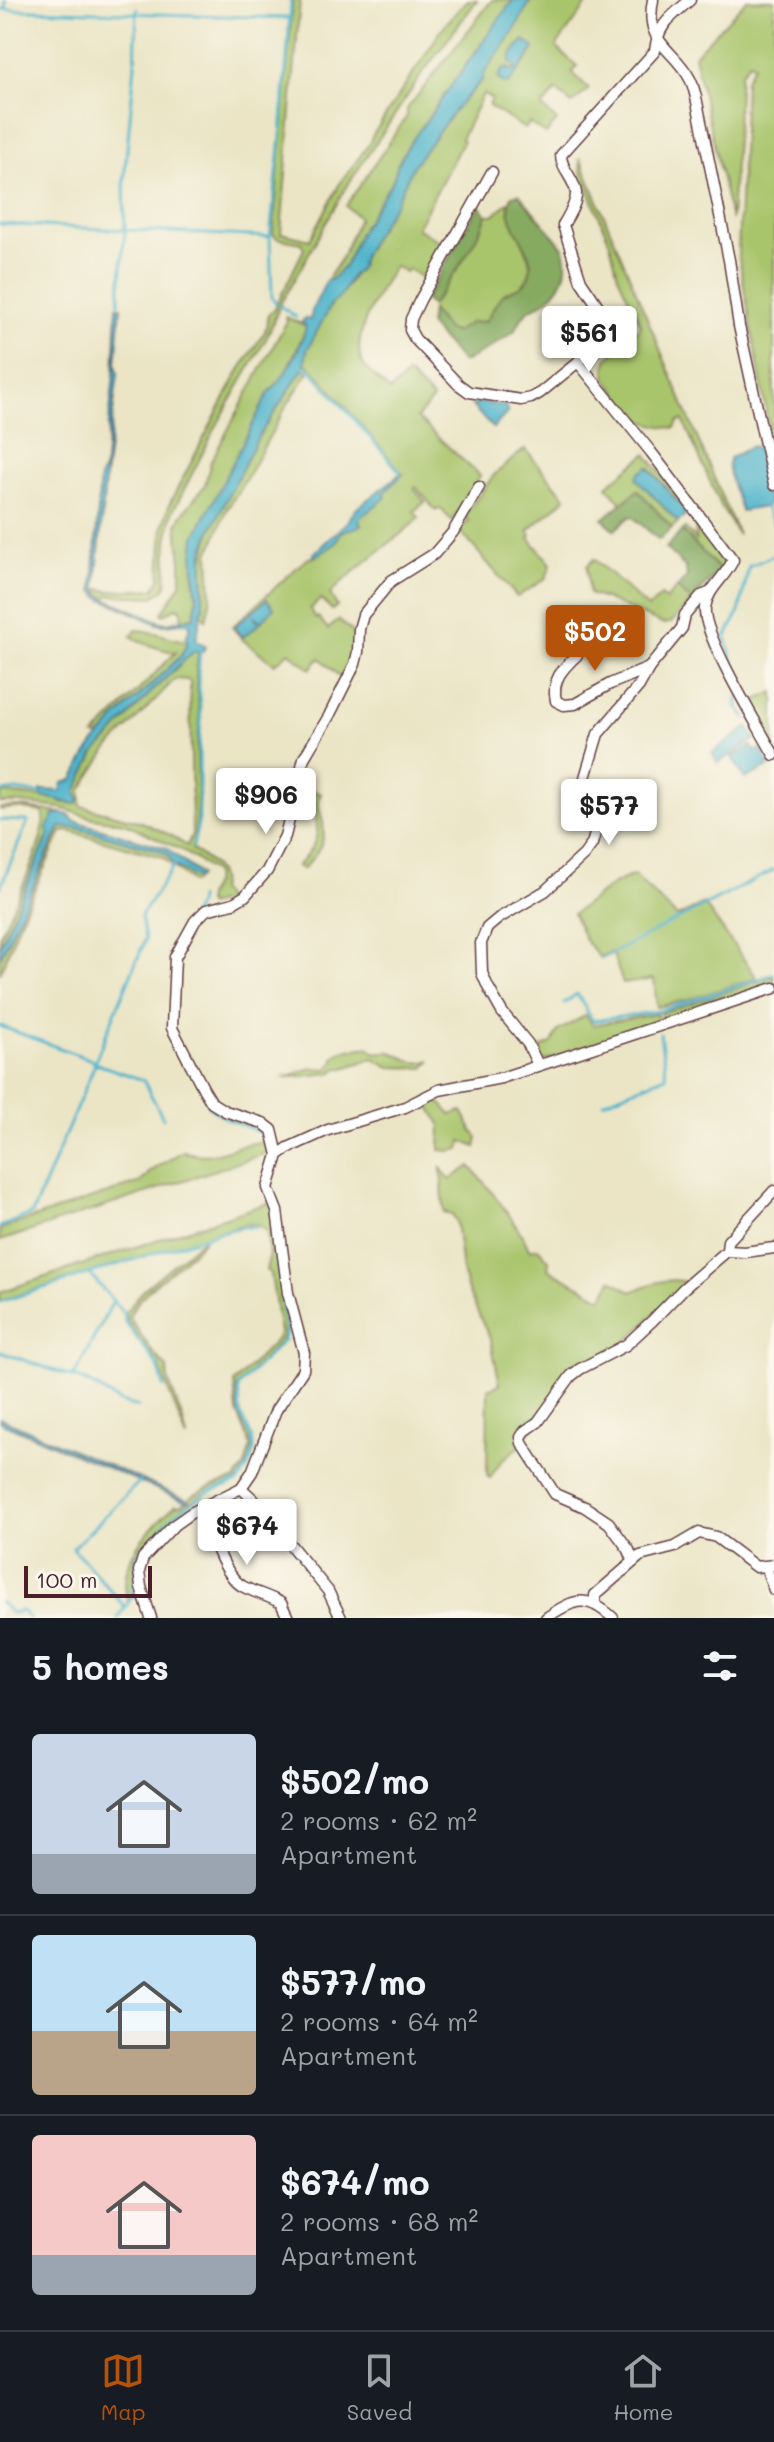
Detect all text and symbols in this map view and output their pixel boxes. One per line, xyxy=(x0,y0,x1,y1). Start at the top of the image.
pin: $561 xyxy=(542,306,636,374)
text: $561 xyxy=(560,315,618,349)
pin: $502 xyxy=(548,605,642,673)
text: $502 xyxy=(564,614,626,648)
pin: $906 xyxy=(219,768,313,836)
text: $906 xyxy=(234,777,298,811)
pin: $577 xyxy=(562,779,656,847)
text: $577 xyxy=(579,788,639,822)
pin: $674 xyxy=(200,1499,294,1567)
text: $674 xyxy=(216,1508,278,1542)
scale bar xyxy=(24,1562,152,1598)
text: 100 m xyxy=(36,1565,98,1594)
text: 5 homes xyxy=(32,1644,169,1689)
icon: filters xyxy=(698,1644,742,1688)
text: $502/mo xyxy=(280,1758,429,1803)
icon: home xyxy=(96,1766,192,1862)
text: 2 rooms · 62 m² xyxy=(280,1803,477,1837)
text: Apartment xyxy=(280,1837,417,1871)
text: $577/mo xyxy=(280,1959,426,2004)
icon: home xyxy=(96,1967,192,2063)
text: 2 rooms · 64 m² xyxy=(280,2004,478,2038)
text: Apartment xyxy=(280,2038,417,2072)
text: $674/mo xyxy=(280,2159,430,2204)
icon: home xyxy=(96,2167,192,2263)
text: 2 rooms · 68 m² xyxy=(280,2204,478,2238)
text: Apartment xyxy=(280,2238,417,2272)
tab: Map xyxy=(101,2349,145,2426)
tab: Saved xyxy=(347,2349,412,2426)
tab: Home xyxy=(613,2349,673,2426)

